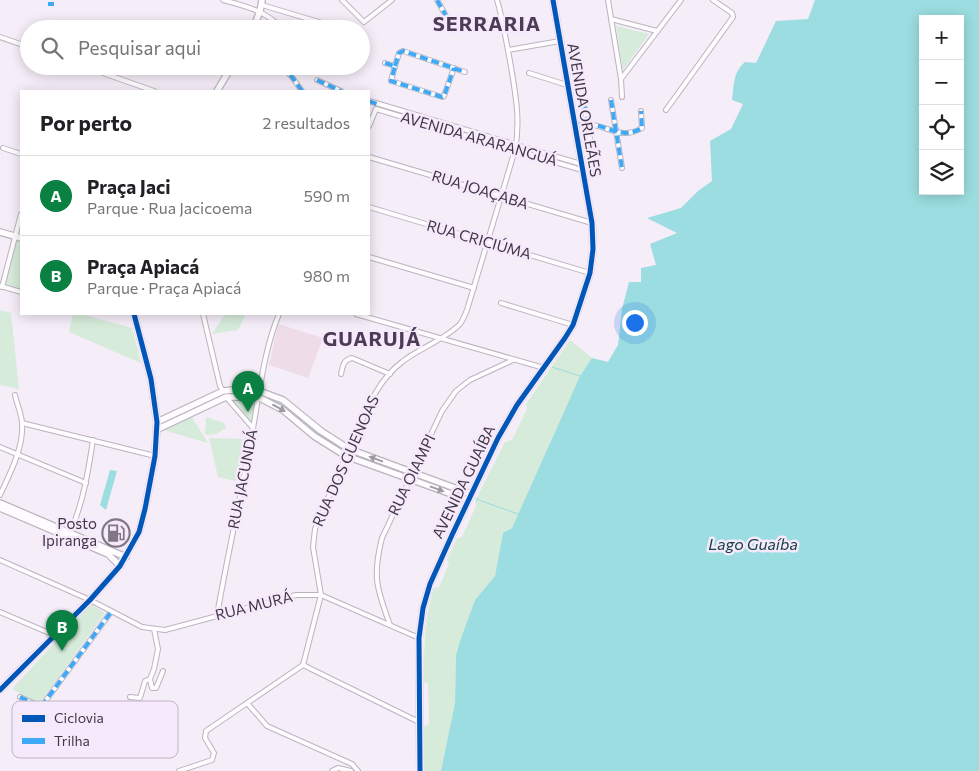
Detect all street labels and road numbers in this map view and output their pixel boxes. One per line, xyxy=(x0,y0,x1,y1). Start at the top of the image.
street label: AVENIDA ORLEÃES xyxy=(564,41,606,178)
street label: AVENIDA ARARANGUÁ xyxy=(399,106,560,169)
street label: RUA JOAÇABA xyxy=(430,166,531,212)
street label: RUA CRICIÚMA xyxy=(425,215,534,263)
street label: RUA DOS GUENOAS xyxy=(308,392,382,529)
street label: AVENIDA GUAÍBA xyxy=(427,422,498,541)
street label: RUA JACUNDÁ xyxy=(223,427,261,530)
street label: RUA OIAMPI xyxy=(384,431,439,518)
street label: RUA MURÁ xyxy=(213,586,294,623)

